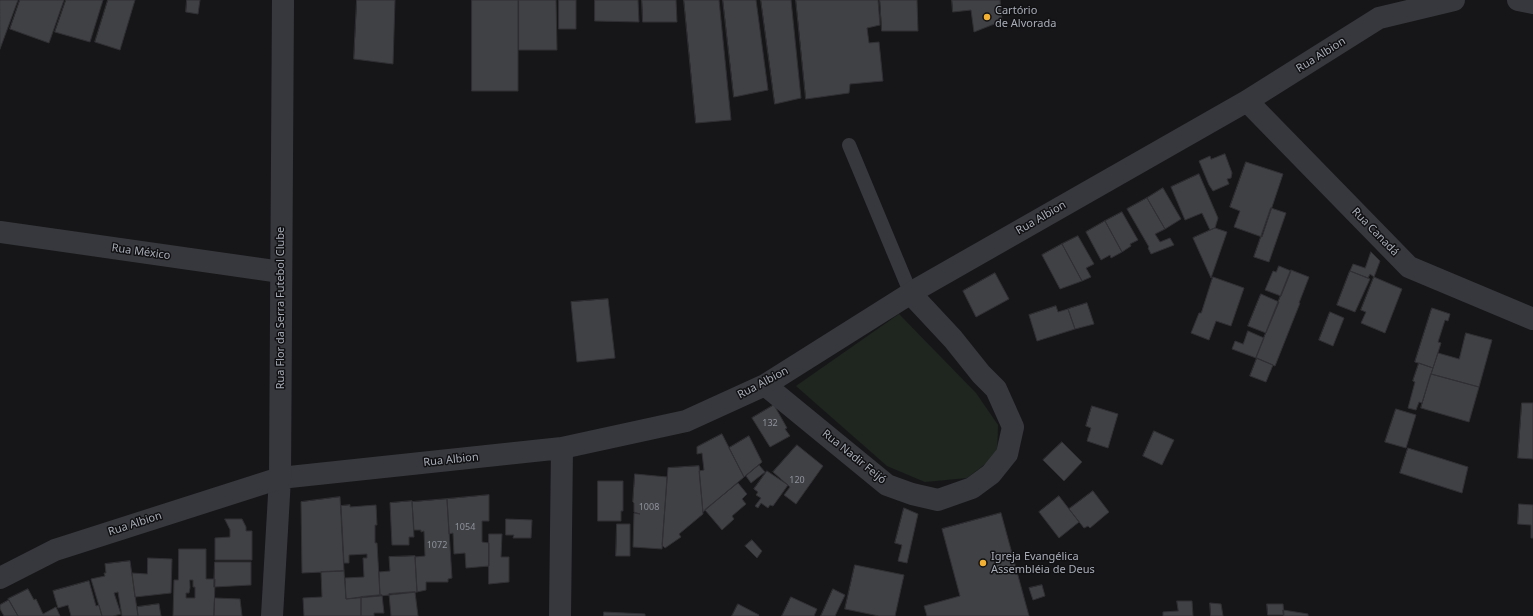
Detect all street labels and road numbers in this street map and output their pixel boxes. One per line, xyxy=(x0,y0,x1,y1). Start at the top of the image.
street label: Rua Albion xyxy=(1294,35,1348,75)
street label: Rua Albion xyxy=(1014,198,1068,238)
street label: Rua Canadá xyxy=(1349,205,1401,259)
street label: Rua Flor da Serra Futebol Clube xyxy=(274,227,288,389)
street label: Rua México xyxy=(111,241,171,263)
street label: Rua Albion xyxy=(735,364,791,402)
street label: Rua Nadir Feijó xyxy=(819,427,889,487)
street label: Rua Albion xyxy=(423,451,479,469)
street label: Rua Albion xyxy=(107,509,163,539)

